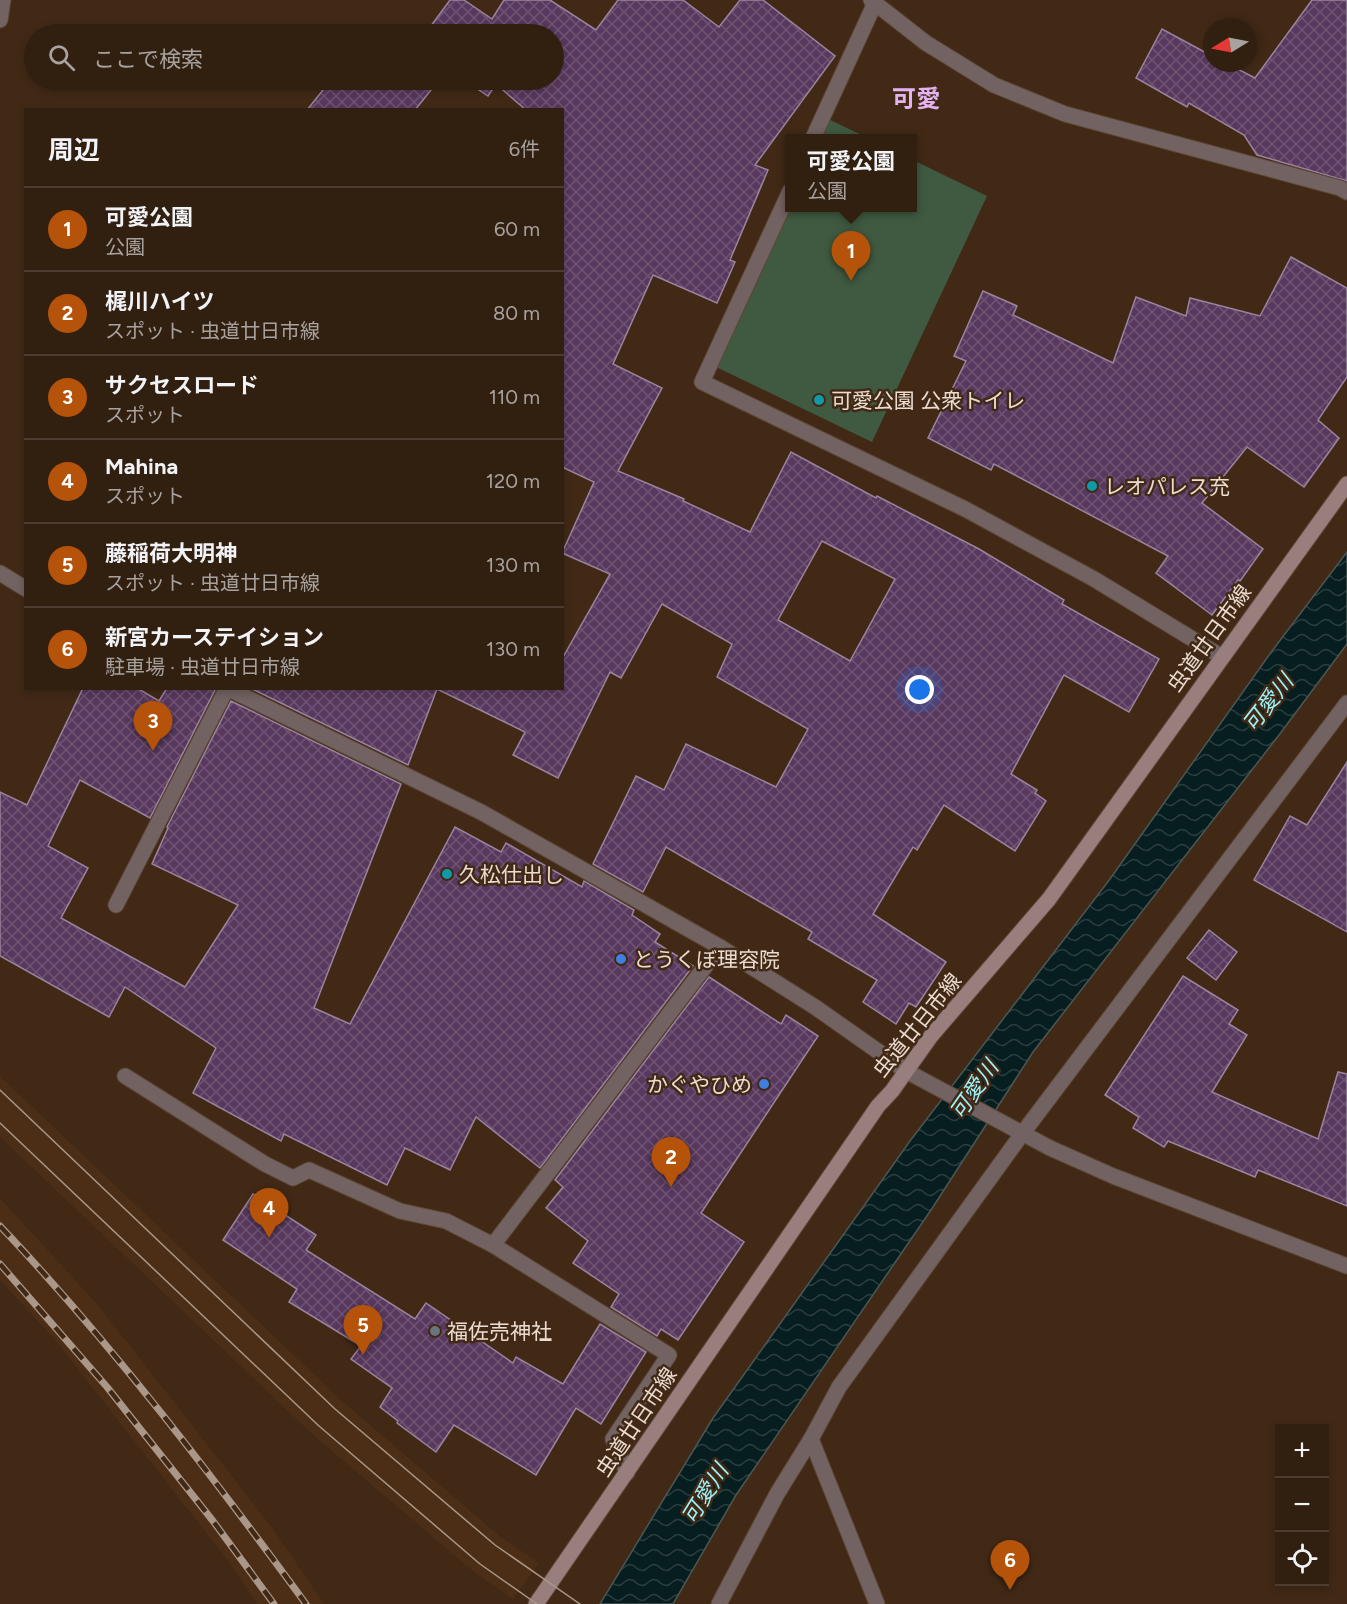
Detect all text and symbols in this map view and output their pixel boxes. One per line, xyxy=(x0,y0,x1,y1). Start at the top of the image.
north arrow xyxy=(1203,18,1257,72)
search box xyxy=(24,24,564,90)
icon: search xyxy=(45,41,78,74)
text: ここで検索 xyxy=(93,46,203,73)
district label: 可愛 xyxy=(892,84,940,113)
text: 周辺 xyxy=(48,134,100,166)
popup xyxy=(785,134,917,212)
text: 6件 xyxy=(509,137,540,161)
text: 可愛公園 xyxy=(807,148,895,175)
text: 公園 xyxy=(807,179,847,203)
text: 可愛公園 xyxy=(105,204,193,231)
text: 1 xyxy=(63,217,72,241)
text: 60 m xyxy=(494,217,540,241)
pin: 1 xyxy=(832,232,870,281)
text: 公園 xyxy=(105,235,145,259)
text: 梶川ハイツ xyxy=(105,288,215,315)
text: 2 xyxy=(62,301,73,325)
text: 80 m xyxy=(493,301,540,325)
text: スポット · 虫道廿日市線 xyxy=(105,319,320,343)
text: サクセスロード xyxy=(105,372,259,399)
text: 3 xyxy=(62,385,73,409)
text: 110 m xyxy=(489,385,540,409)
place label: 可愛公園 公衆トイレ xyxy=(831,388,1025,413)
marker: 可愛公園 公衆トイレ xyxy=(812,393,826,407)
text: スポット xyxy=(105,403,185,427)
text: Mahina xyxy=(105,453,178,480)
text: 4 xyxy=(61,469,74,493)
text: 120 m xyxy=(486,469,540,493)
place label: レオパレス充 xyxy=(1104,474,1230,499)
marker: レオパレス充 xyxy=(1085,479,1099,493)
text: スポット xyxy=(105,484,185,508)
text: 藤稲荷大明神 xyxy=(105,540,237,567)
text: 5 xyxy=(62,553,73,577)
text: 130 m xyxy=(486,553,540,577)
text: スポット · 虫道廿日市線 xyxy=(105,571,320,595)
street label: 虫道廿日市線 xyxy=(1162,580,1256,696)
text: 新宮カーステイション xyxy=(105,624,324,651)
text: 6 xyxy=(62,637,73,661)
text: 130 m xyxy=(486,637,540,661)
text: 駐車場 · 虫道廿日市線 xyxy=(105,655,300,679)
water label: 可愛川 xyxy=(1237,667,1300,737)
your location xyxy=(905,675,934,704)
pin: 3 xyxy=(134,702,172,751)
place label: 久松仕出し xyxy=(459,862,564,887)
marker: 久松仕出し xyxy=(440,867,454,881)
place label: とうくぼ理容院 xyxy=(633,947,780,972)
marker: とうくぼ理容院 xyxy=(614,952,628,966)
street label: 虫道廿日市線 xyxy=(868,968,966,1082)
water label: 可愛川 xyxy=(944,1054,1005,1125)
place label: かぐやひめ xyxy=(647,1072,752,1097)
marker: かぐやひめ xyxy=(757,1077,771,1091)
pin: 2 xyxy=(652,1138,690,1187)
pin: 4 xyxy=(250,1188,288,1238)
pin: 5 xyxy=(344,1306,382,1355)
place label: 福佐売神社 xyxy=(447,1319,552,1344)
marker: 福佐売神社 xyxy=(428,1324,442,1338)
street label: 虫道廿日市線 xyxy=(590,1363,682,1481)
map controls xyxy=(1275,1424,1329,1586)
button: + xyxy=(1275,1424,1329,1478)
water label: 可愛川 xyxy=(676,1457,735,1529)
button: − xyxy=(1275,1478,1329,1532)
button: locate xyxy=(1275,1532,1329,1586)
pin: 6 xyxy=(990,1540,1030,1590)

